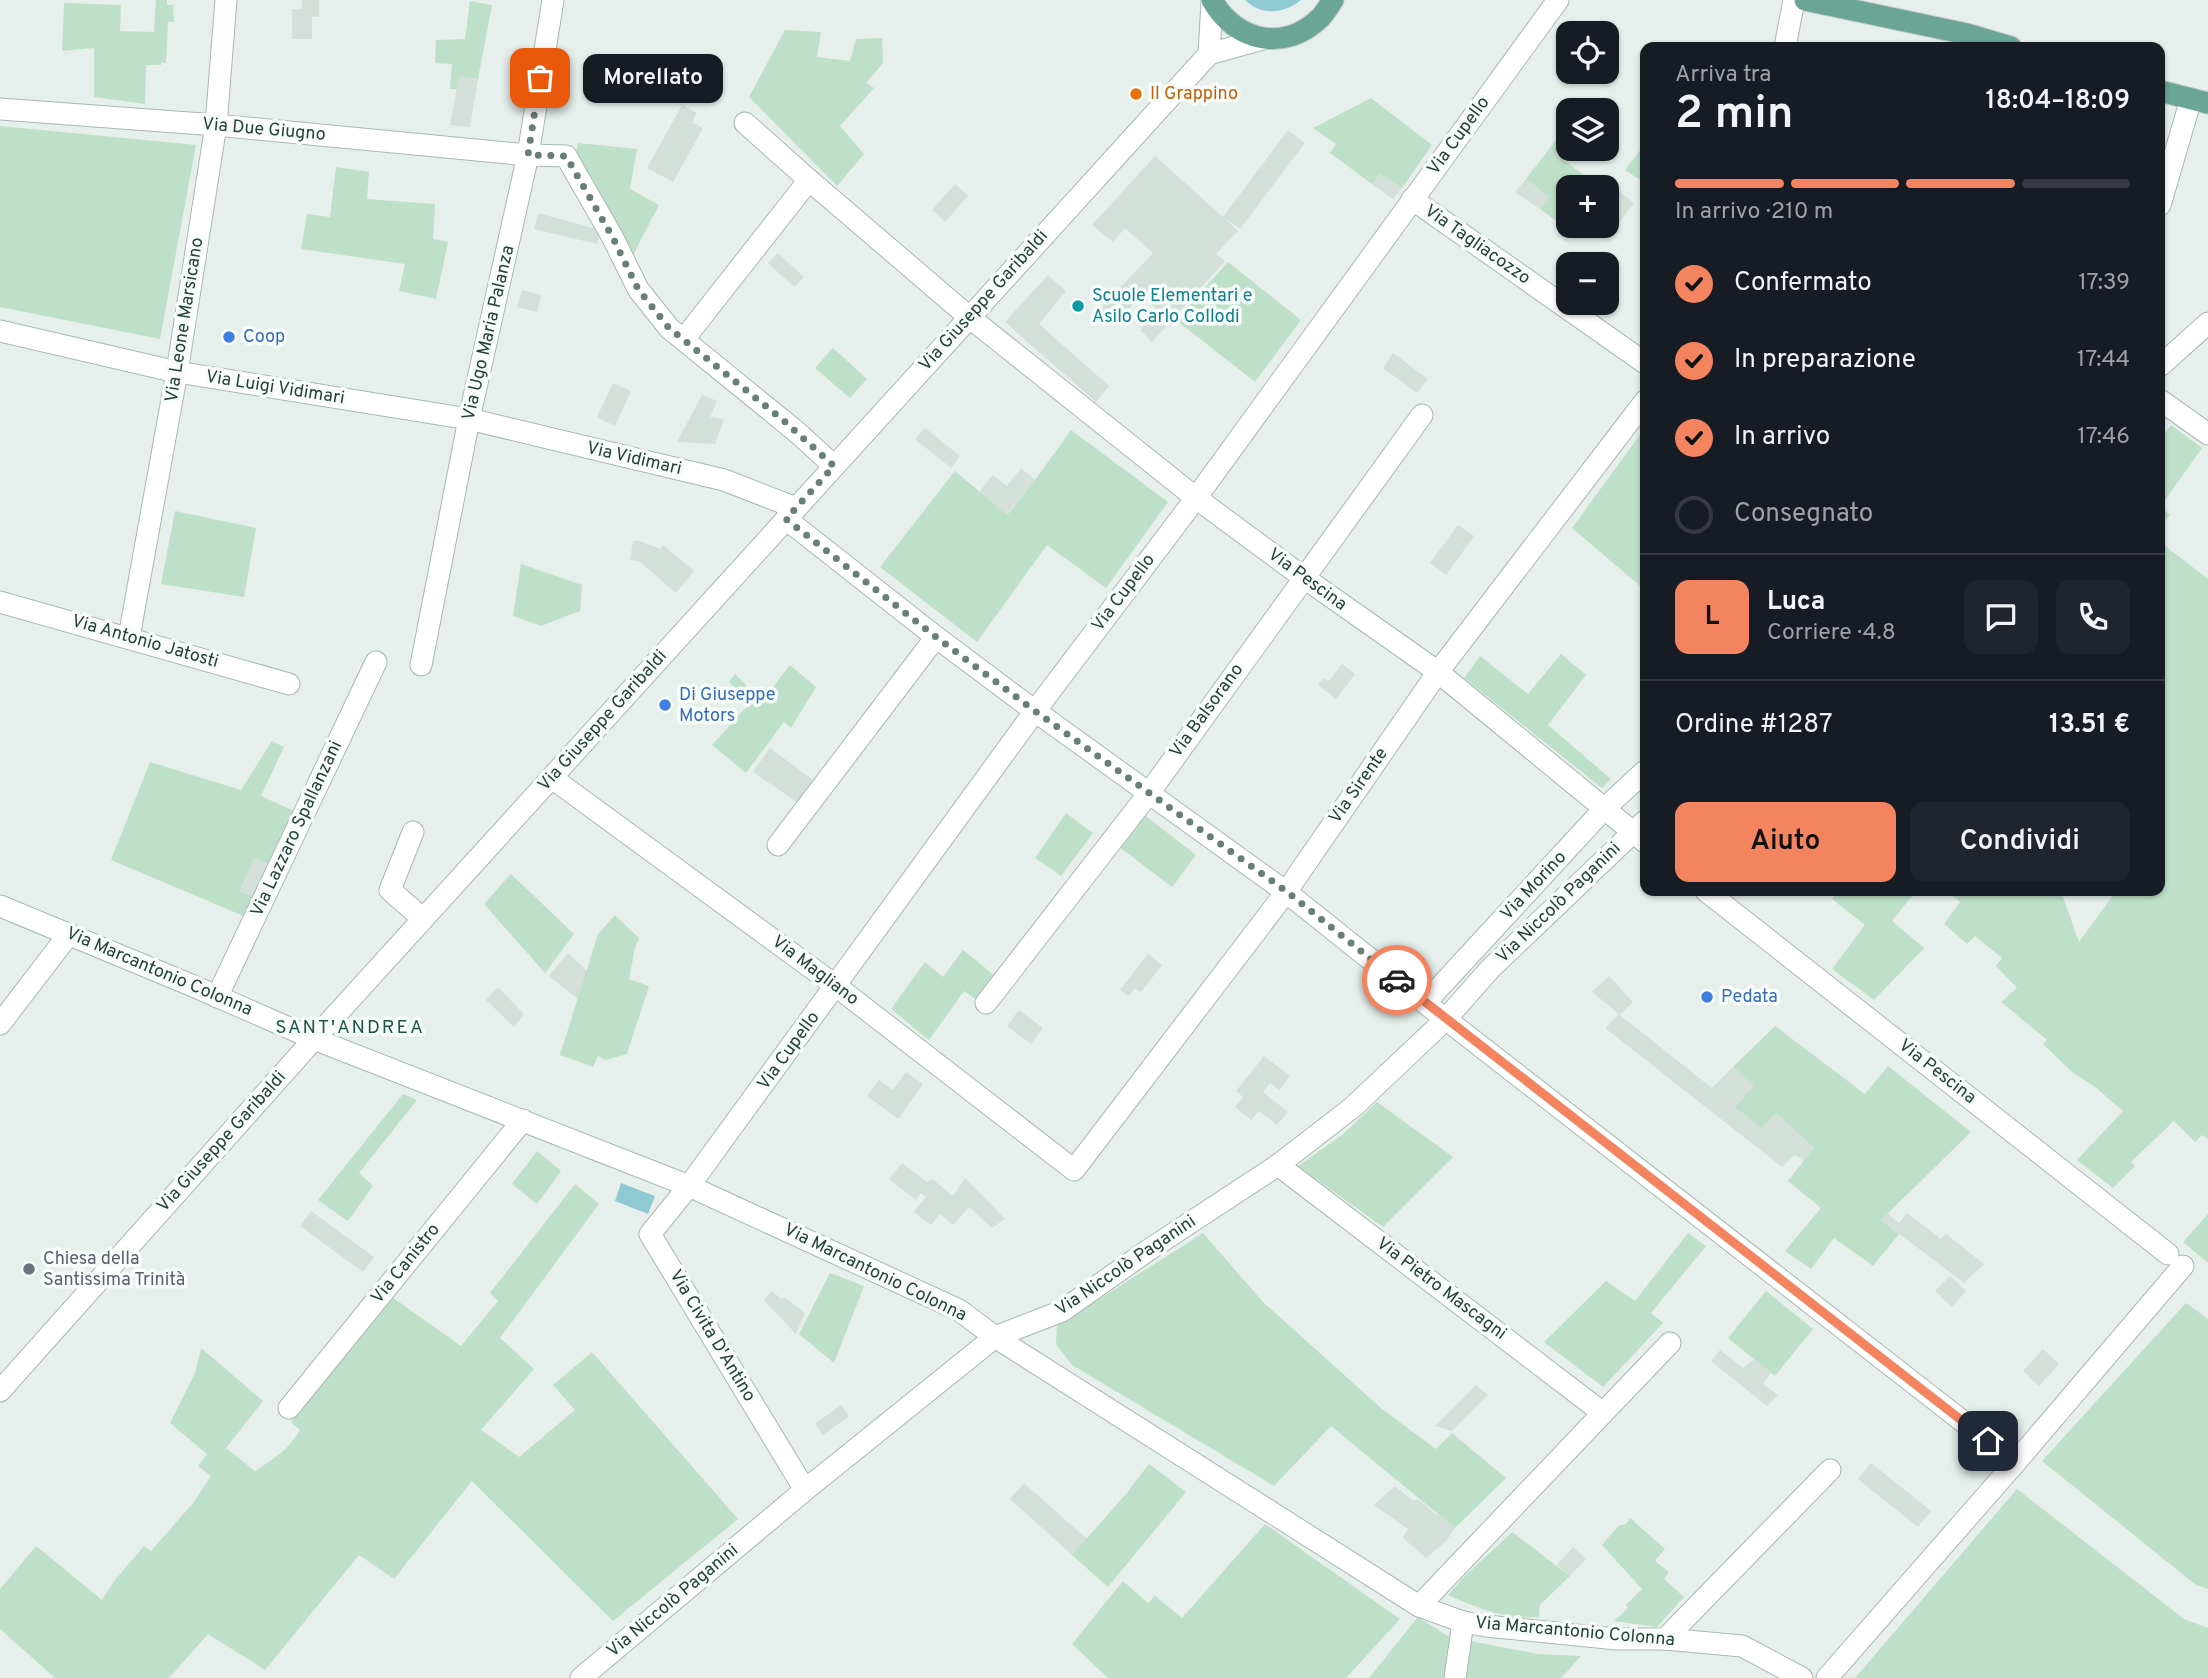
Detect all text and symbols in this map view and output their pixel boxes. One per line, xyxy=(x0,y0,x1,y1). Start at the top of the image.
map controls xyxy=(1556,21,1619,315)
button: locate xyxy=(1556,21,1619,84)
pin xyxy=(510,48,570,108)
callout: Morellato xyxy=(582,54,722,102)
icon: bag xyxy=(521,59,559,97)
text: Arriva tra xyxy=(1675,61,1771,90)
text: Morellato xyxy=(603,64,703,93)
place label: Il Grappino xyxy=(1150,83,1238,106)
text: 18:04–18:09 xyxy=(1986,85,2130,118)
marker: Il Grappino xyxy=(1128,86,1144,102)
text: 2 min xyxy=(1675,86,1794,145)
street label: Via Cupello xyxy=(1423,92,1495,180)
button: layers xyxy=(1556,98,1619,161)
street label: Via Due Giugno xyxy=(201,113,327,147)
button: + xyxy=(1556,175,1619,238)
text: In arrivo · 210 m xyxy=(1675,198,1833,227)
street label: Via Tagliacozzo xyxy=(1419,200,1535,290)
street label: Via Giuseppe Garibaldi xyxy=(914,225,1054,377)
street label: Via Leone Marsicano xyxy=(161,236,209,404)
street label: Via Ugo Maria Palanza xyxy=(458,243,520,423)
button: − xyxy=(1556,252,1619,315)
icon: check xyxy=(1675,265,1713,303)
text: Confermato xyxy=(1734,267,1872,300)
text: 17:39 xyxy=(2078,269,2130,298)
place label: Scuole Elementari e Asilo Carlo Collodi xyxy=(1092,285,1252,329)
marker: Scuole Elementari e Asilo Carlo Collodi xyxy=(1070,298,1086,314)
place label: Coop xyxy=(243,326,285,349)
marker: Coop xyxy=(221,329,237,345)
icon: check xyxy=(1675,342,1713,380)
text: In preparazione xyxy=(1734,344,1916,377)
text: 17:44 xyxy=(2077,346,2130,375)
street label: Via Luigi Vidimari xyxy=(204,366,346,410)
icon: check xyxy=(1675,419,1713,457)
text: In arrivo xyxy=(1734,421,1830,454)
text: 17:46 xyxy=(2077,423,2130,452)
street label: Via Vidimari xyxy=(584,437,684,481)
text: Consegnato xyxy=(1734,498,1873,531)
street label: Via Pescina xyxy=(1263,544,1351,616)
street label: Via Cupello xyxy=(1087,550,1161,636)
button: chat xyxy=(1964,580,2038,654)
button: phone xyxy=(2056,580,2130,654)
text: Luca xyxy=(1767,586,1825,619)
text: L xyxy=(1705,601,1719,634)
street label: Via Antonio Jatosti xyxy=(69,610,221,674)
text: Corriere · 4.8 xyxy=(1767,619,1896,648)
street label: Via Giuseppe Garibaldi xyxy=(533,645,673,797)
street label: Via Balsorano xyxy=(1165,659,1249,763)
place label: Di Giuseppe Motors xyxy=(679,684,776,728)
marker: Di Giuseppe Motors xyxy=(657,697,673,713)
text: Ordine #1287 xyxy=(1675,709,1832,742)
text: 13.51 € xyxy=(2049,709,2130,742)
street label: Via Lazzaro Spallanzani xyxy=(246,737,348,921)
street label: Via Sirente xyxy=(1324,743,1394,829)
button: Aiuto xyxy=(1675,802,1896,882)
button: Condividi xyxy=(1910,802,2130,882)
street label: Via Niccolò Paganini xyxy=(1492,838,1626,968)
street label: Via Morino xyxy=(1496,847,1572,925)
street label: Via Marcantonio Colonna xyxy=(62,922,256,1022)
street label: Via Magliano xyxy=(767,931,863,1011)
courier xyxy=(1362,945,1432,1015)
icon: car xyxy=(1378,961,1416,999)
place label: Pedata xyxy=(1721,986,1778,1009)
marker: Pedata xyxy=(1699,989,1715,1005)
street label: Via Cupello xyxy=(753,1007,825,1095)
district label: SANT'ANDREA xyxy=(275,1016,425,1040)
street label: Via Pescina xyxy=(1893,1034,1981,1110)
street label: Via Giuseppe Garibaldi xyxy=(152,1066,292,1218)
street label: Via Niccolò Paganini xyxy=(1051,1210,1201,1322)
street label: Via Canistro xyxy=(367,1219,445,1309)
street label: Via Marcantonio Colonna xyxy=(780,1219,970,1327)
street label: Via Pietro Mascagni xyxy=(1371,1232,1511,1346)
place label: Chiesa della Santissima Trinità xyxy=(43,1248,185,1292)
marker: Chiesa della Santissima Trinità xyxy=(21,1261,37,1277)
street label: Via Civita D'Antino xyxy=(664,1266,760,1406)
pin xyxy=(1958,1411,2018,1471)
icon: home xyxy=(1969,1422,2007,1460)
street label: Via Niccolò Paganini xyxy=(603,1539,743,1663)
street label: Via Marcantonio Colonna xyxy=(1474,1612,1676,1652)

